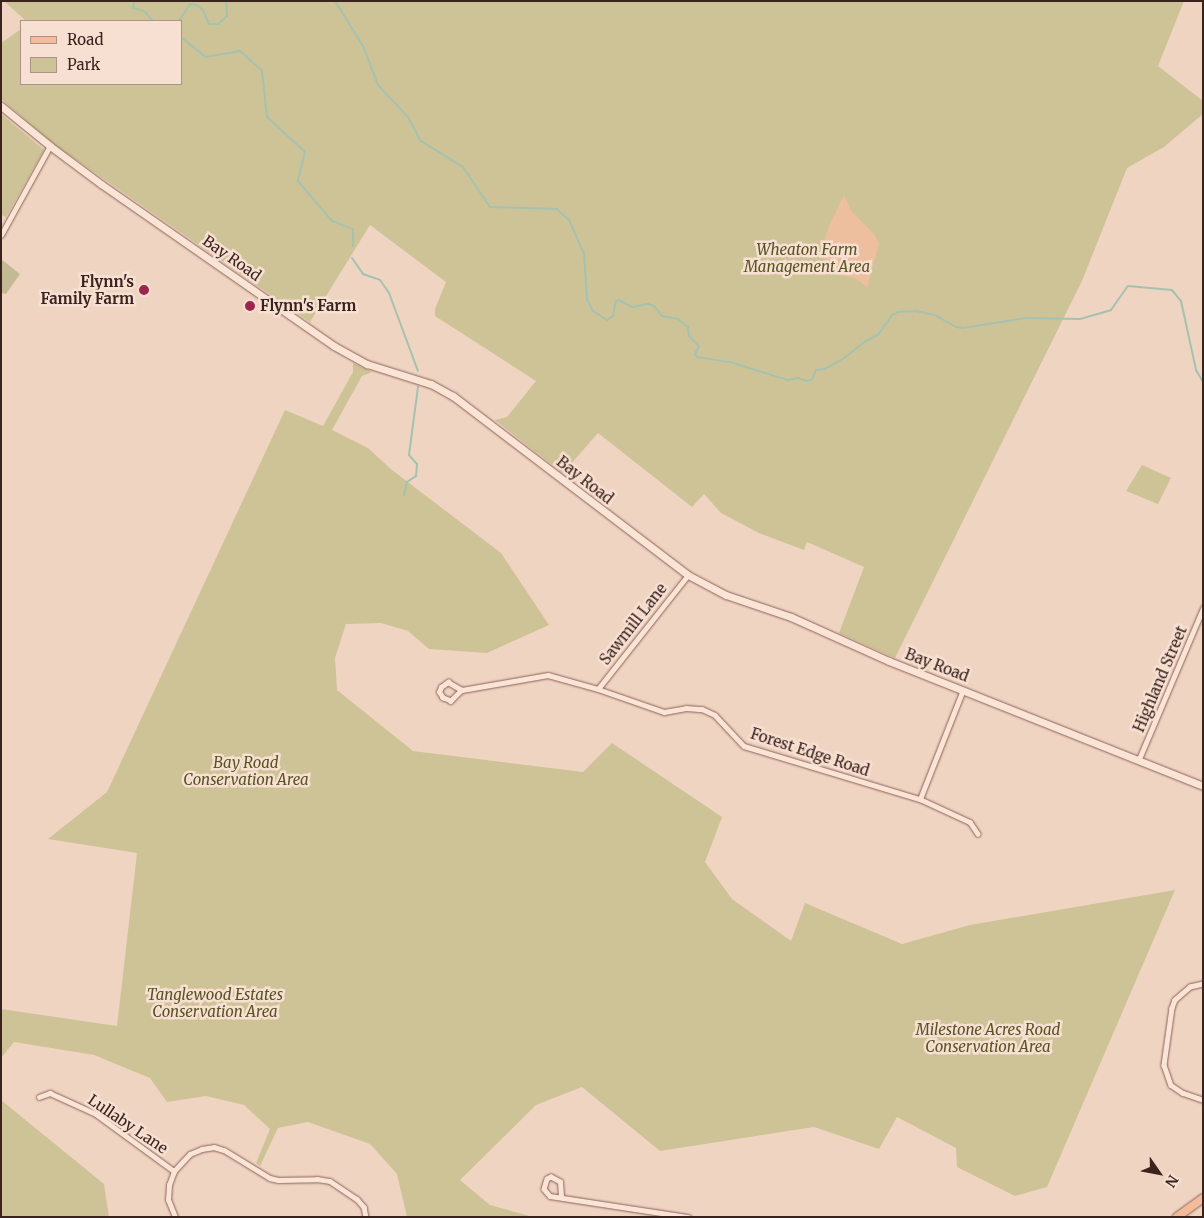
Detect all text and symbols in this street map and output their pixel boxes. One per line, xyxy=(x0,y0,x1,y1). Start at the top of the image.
legend xyxy=(20,20,182,85)
text: Road xyxy=(67,30,103,49)
text: Park xyxy=(67,55,100,74)
street label: Bay Road xyxy=(199,231,265,285)
park label: Wheaton Farm Management Area xyxy=(744,240,870,275)
place label: Flynn's Family Farm xyxy=(41,272,134,307)
marker: Flynn's Family Farm xyxy=(138,284,150,296)
place label: Flynn's Farm xyxy=(260,297,356,315)
marker: Flynn's Farm xyxy=(244,300,256,312)
street label: Bay Road xyxy=(553,452,617,508)
street label: Sawmill Lane xyxy=(596,580,670,668)
street label: Highland Street xyxy=(1130,623,1190,735)
street label: Bay Road xyxy=(903,645,971,685)
street label: Forest Edge Road xyxy=(748,724,872,780)
park label: Bay Road Conservation Area xyxy=(183,753,309,788)
park label: Tanglewood Estates Conservation Area xyxy=(147,985,283,1020)
park label: Milestone Acres Road Conservation Area xyxy=(916,1020,1060,1055)
street label: Lullaby Lane xyxy=(85,1091,171,1157)
north arrow xyxy=(1134,1148,1184,1198)
text: N xyxy=(1161,1172,1182,1191)

